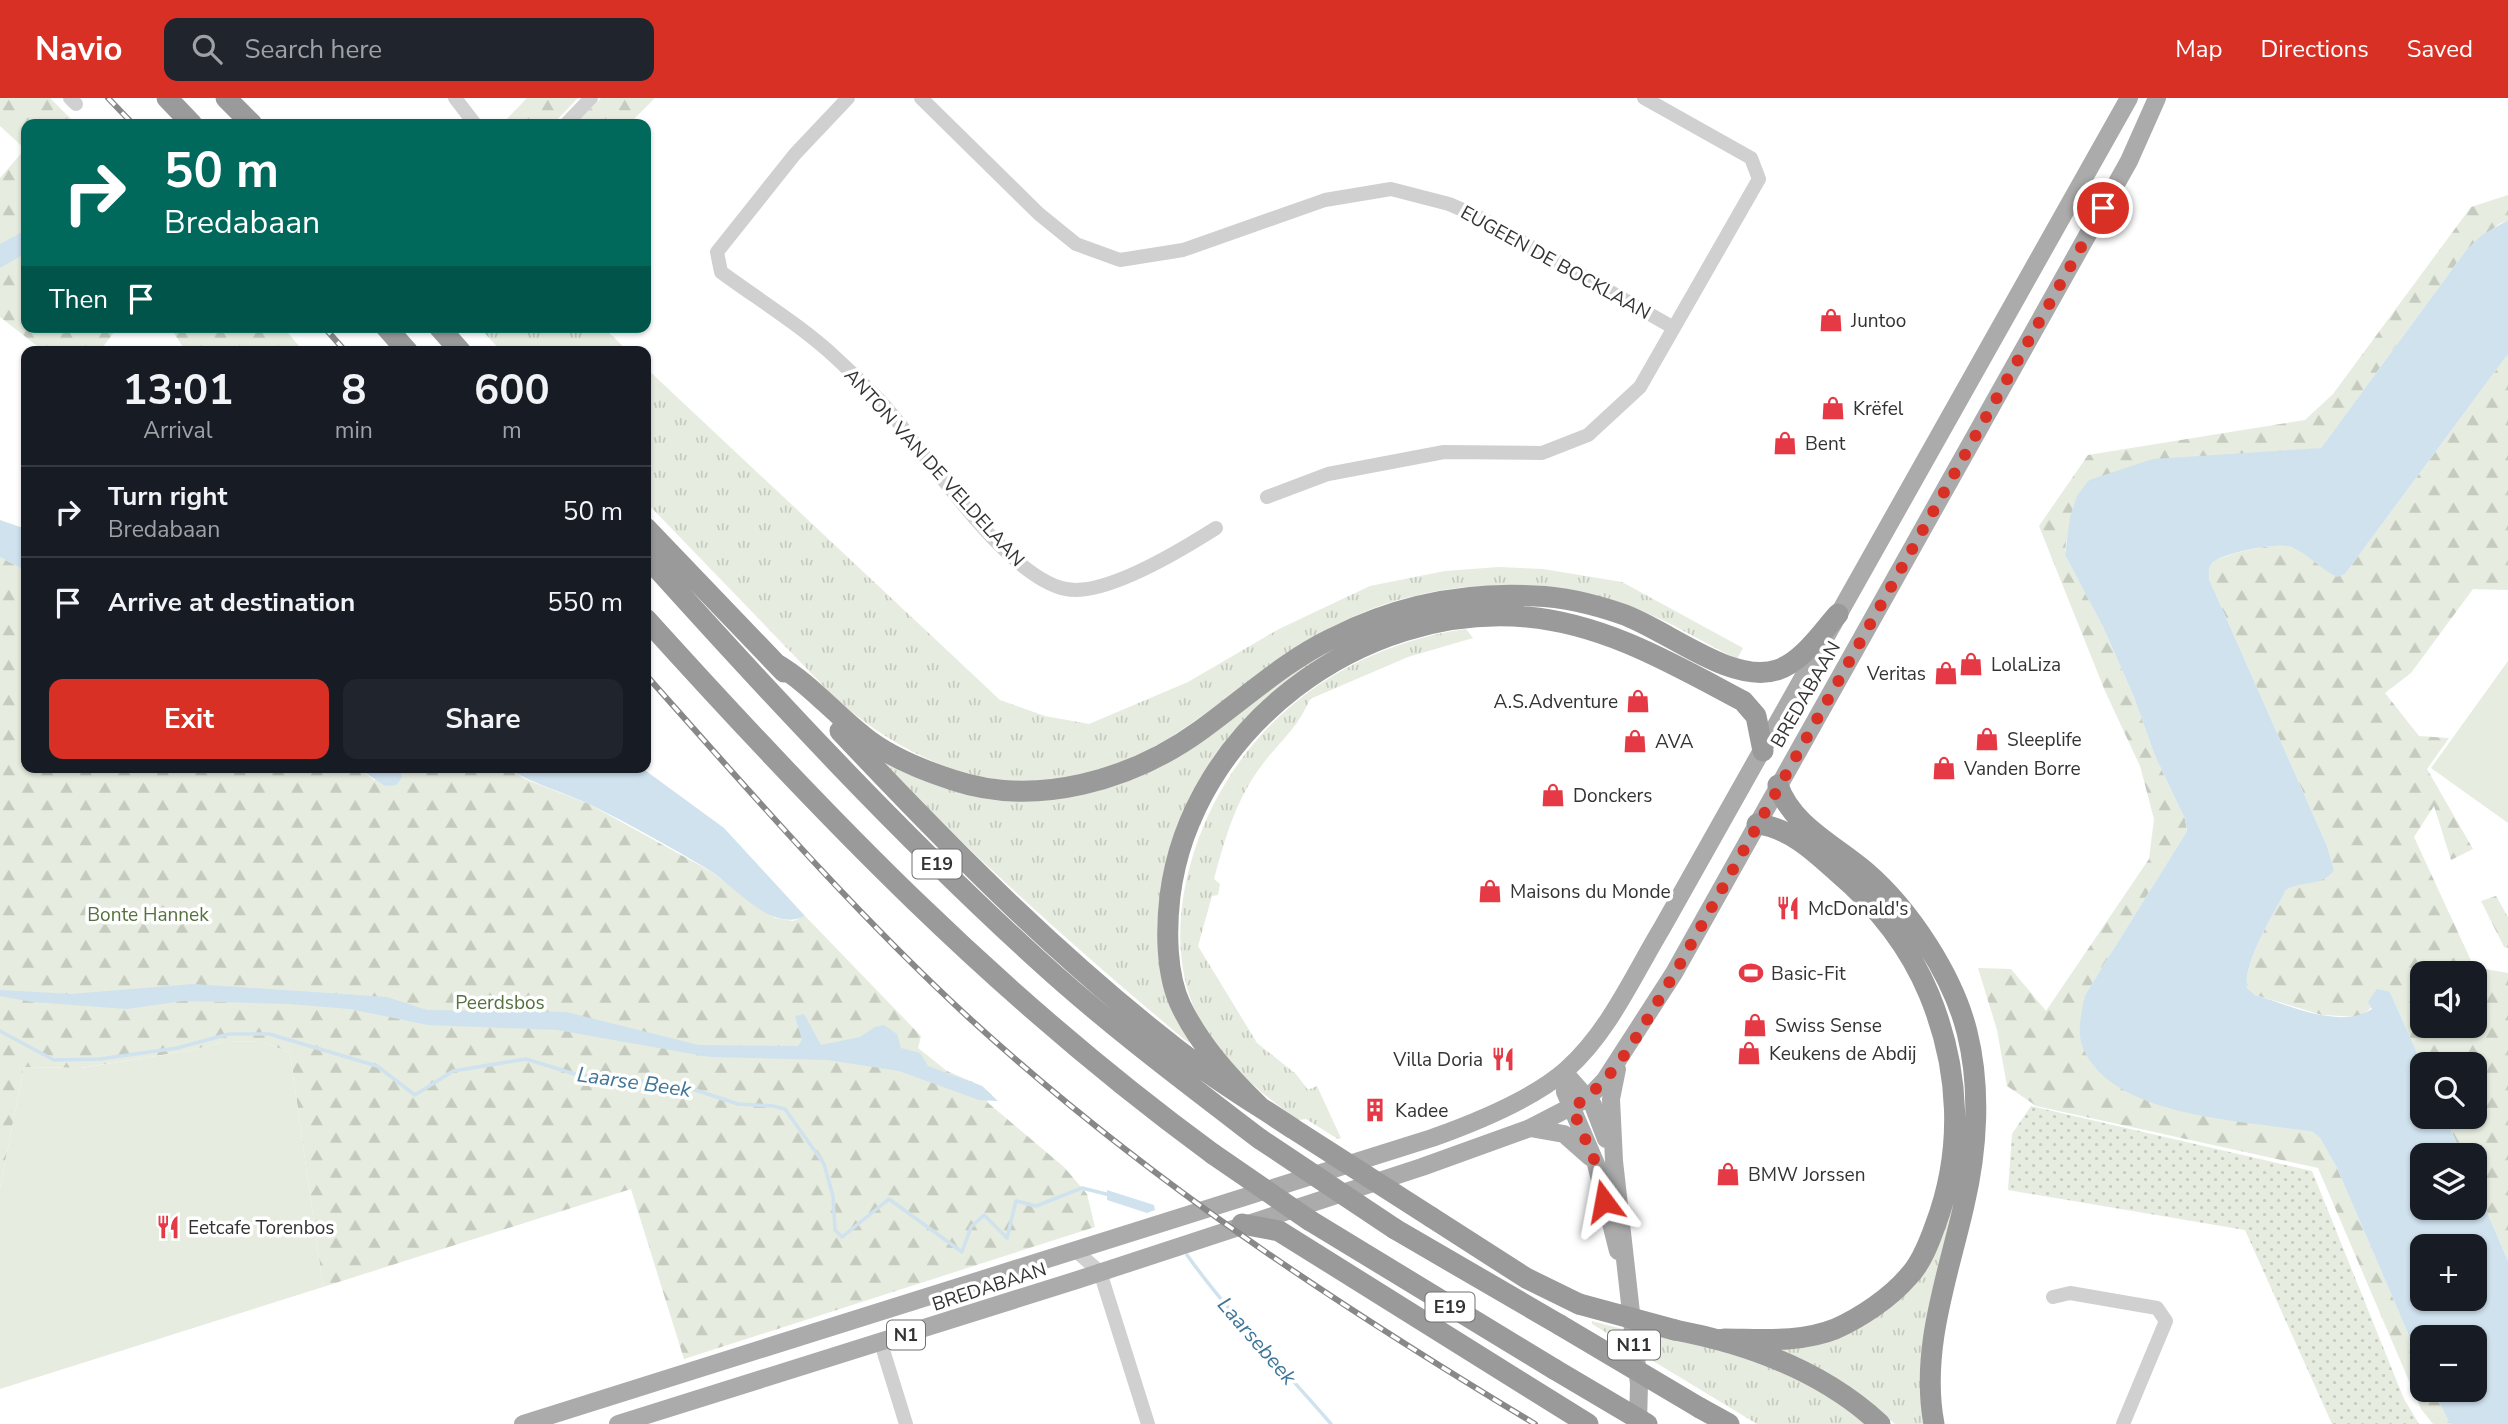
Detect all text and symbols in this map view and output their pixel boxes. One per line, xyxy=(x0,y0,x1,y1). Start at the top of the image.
search box xyxy=(164,18,654,81)
text: Navio xyxy=(35,27,122,72)
icon: search xyxy=(188,30,226,68)
text: Search here xyxy=(244,32,382,67)
text: Map xyxy=(2175,33,2222,65)
text: Directions xyxy=(2260,33,2369,65)
text: Saved xyxy=(2407,33,2473,65)
text: 50 m xyxy=(164,137,279,204)
icon: right xyxy=(49,147,140,238)
pin xyxy=(2073,178,2133,238)
icon: arrive xyxy=(2084,189,2122,227)
street label: EUGEEN DE BOCKLAAN xyxy=(1456,200,1655,326)
text: Bredabaan xyxy=(164,201,320,244)
icon: arrive xyxy=(122,280,160,318)
text: Then xyxy=(49,282,108,317)
shop icon: Juntoo xyxy=(1817,306,1845,334)
place label: Juntoo xyxy=(1850,308,1906,334)
text: 13:01 xyxy=(122,362,233,419)
text: 8 xyxy=(341,362,366,419)
text: 600 xyxy=(474,362,550,419)
street label: ANTON VAN DE VELDELAAN xyxy=(838,363,1030,572)
shop icon: Krëfel xyxy=(1819,394,1847,422)
place label: Krëfel xyxy=(1853,396,1904,422)
text: Arrival xyxy=(143,415,212,446)
text: min xyxy=(335,415,373,446)
text: m xyxy=(502,415,522,446)
shop icon: Bent xyxy=(1771,429,1799,457)
place label: Bent xyxy=(1805,431,1846,457)
text: Turn right xyxy=(108,479,227,514)
icon: right xyxy=(49,493,87,531)
text: 50 m xyxy=(563,494,623,529)
text: Bredabaan xyxy=(108,514,220,545)
icon: arrive xyxy=(49,584,87,622)
text: Arrive at destination xyxy=(108,585,355,620)
text: 550 m xyxy=(547,585,623,620)
street label: BREDABAAN xyxy=(1765,637,1847,752)
shop icon: LolaLiza xyxy=(1957,650,1985,678)
place label: LolaLiza xyxy=(1991,652,2061,678)
shop icon: Veritas xyxy=(1932,659,1960,687)
place label: Veritas xyxy=(1866,661,1926,687)
button: Exit xyxy=(49,679,329,759)
button: Share xyxy=(343,679,623,759)
shop icon: A.S.Adventure xyxy=(1624,687,1652,715)
place label: A.S.Adventure xyxy=(1494,689,1618,715)
shop icon: Sleeplife xyxy=(1973,725,2001,753)
shop icon: AVA xyxy=(1621,727,1649,755)
place label: Sleeplife xyxy=(2007,727,2082,753)
place label: AVA xyxy=(1655,729,1694,755)
shop icon: Vanden Borre xyxy=(1930,754,1958,782)
place label: Vanden Borre xyxy=(1963,756,2081,782)
shop icon: Donckers xyxy=(1539,781,1567,809)
place label: Donckers xyxy=(1573,783,1652,809)
road number: E19 xyxy=(912,850,962,878)
shop icon: Maisons du Monde xyxy=(1476,877,1504,905)
place label: Maisons du Monde xyxy=(1510,879,1671,905)
restaurant icon: McDonald's xyxy=(1774,894,1802,922)
place label: McDonald's xyxy=(1808,896,1909,922)
park label: Bonte Hannek xyxy=(87,902,209,928)
sports icon: Basic-Fit xyxy=(1737,959,1765,987)
place label: Basic-Fit xyxy=(1771,961,1846,987)
map controls xyxy=(2410,961,2487,1402)
button: sound xyxy=(2410,961,2487,1038)
park label: Peerdsbos xyxy=(455,990,545,1016)
shop icon: Swiss Sense xyxy=(1741,1011,1769,1039)
place label: Swiss Sense xyxy=(1775,1013,1882,1039)
shop icon: Keukens de Abdij xyxy=(1735,1039,1763,1067)
place label: Keukens de Abdij xyxy=(1769,1041,1917,1067)
restaurant icon: Villa Doria xyxy=(1489,1045,1517,1073)
place label: Villa Doria xyxy=(1392,1047,1483,1073)
button: search xyxy=(2410,1052,2487,1129)
water label: Laarse Beek xyxy=(575,1060,693,1104)
building icon: Kadee xyxy=(1361,1096,1389,1124)
place label: Kadee xyxy=(1395,1098,1448,1124)
button: layers xyxy=(2410,1143,2487,1220)
shop icon: BMW Jorssen xyxy=(1714,1160,1742,1188)
place label: BMW Jorssen xyxy=(1748,1162,1866,1188)
position arrow xyxy=(1567,1164,1641,1238)
restaurant icon: Eetcafe Torenbos xyxy=(154,1213,182,1241)
place label: Eetcafe Torenbos xyxy=(188,1215,334,1241)
button: + xyxy=(2410,1234,2487,1311)
street label: BREDABAAN xyxy=(929,1256,1050,1318)
water label: Laarsebeek xyxy=(1211,1291,1303,1391)
road number: E19 xyxy=(1426,1292,1474,1322)
road number: N1 xyxy=(887,1320,925,1350)
button: − xyxy=(2410,1325,2487,1402)
road number: N11 xyxy=(1608,1330,1660,1360)

